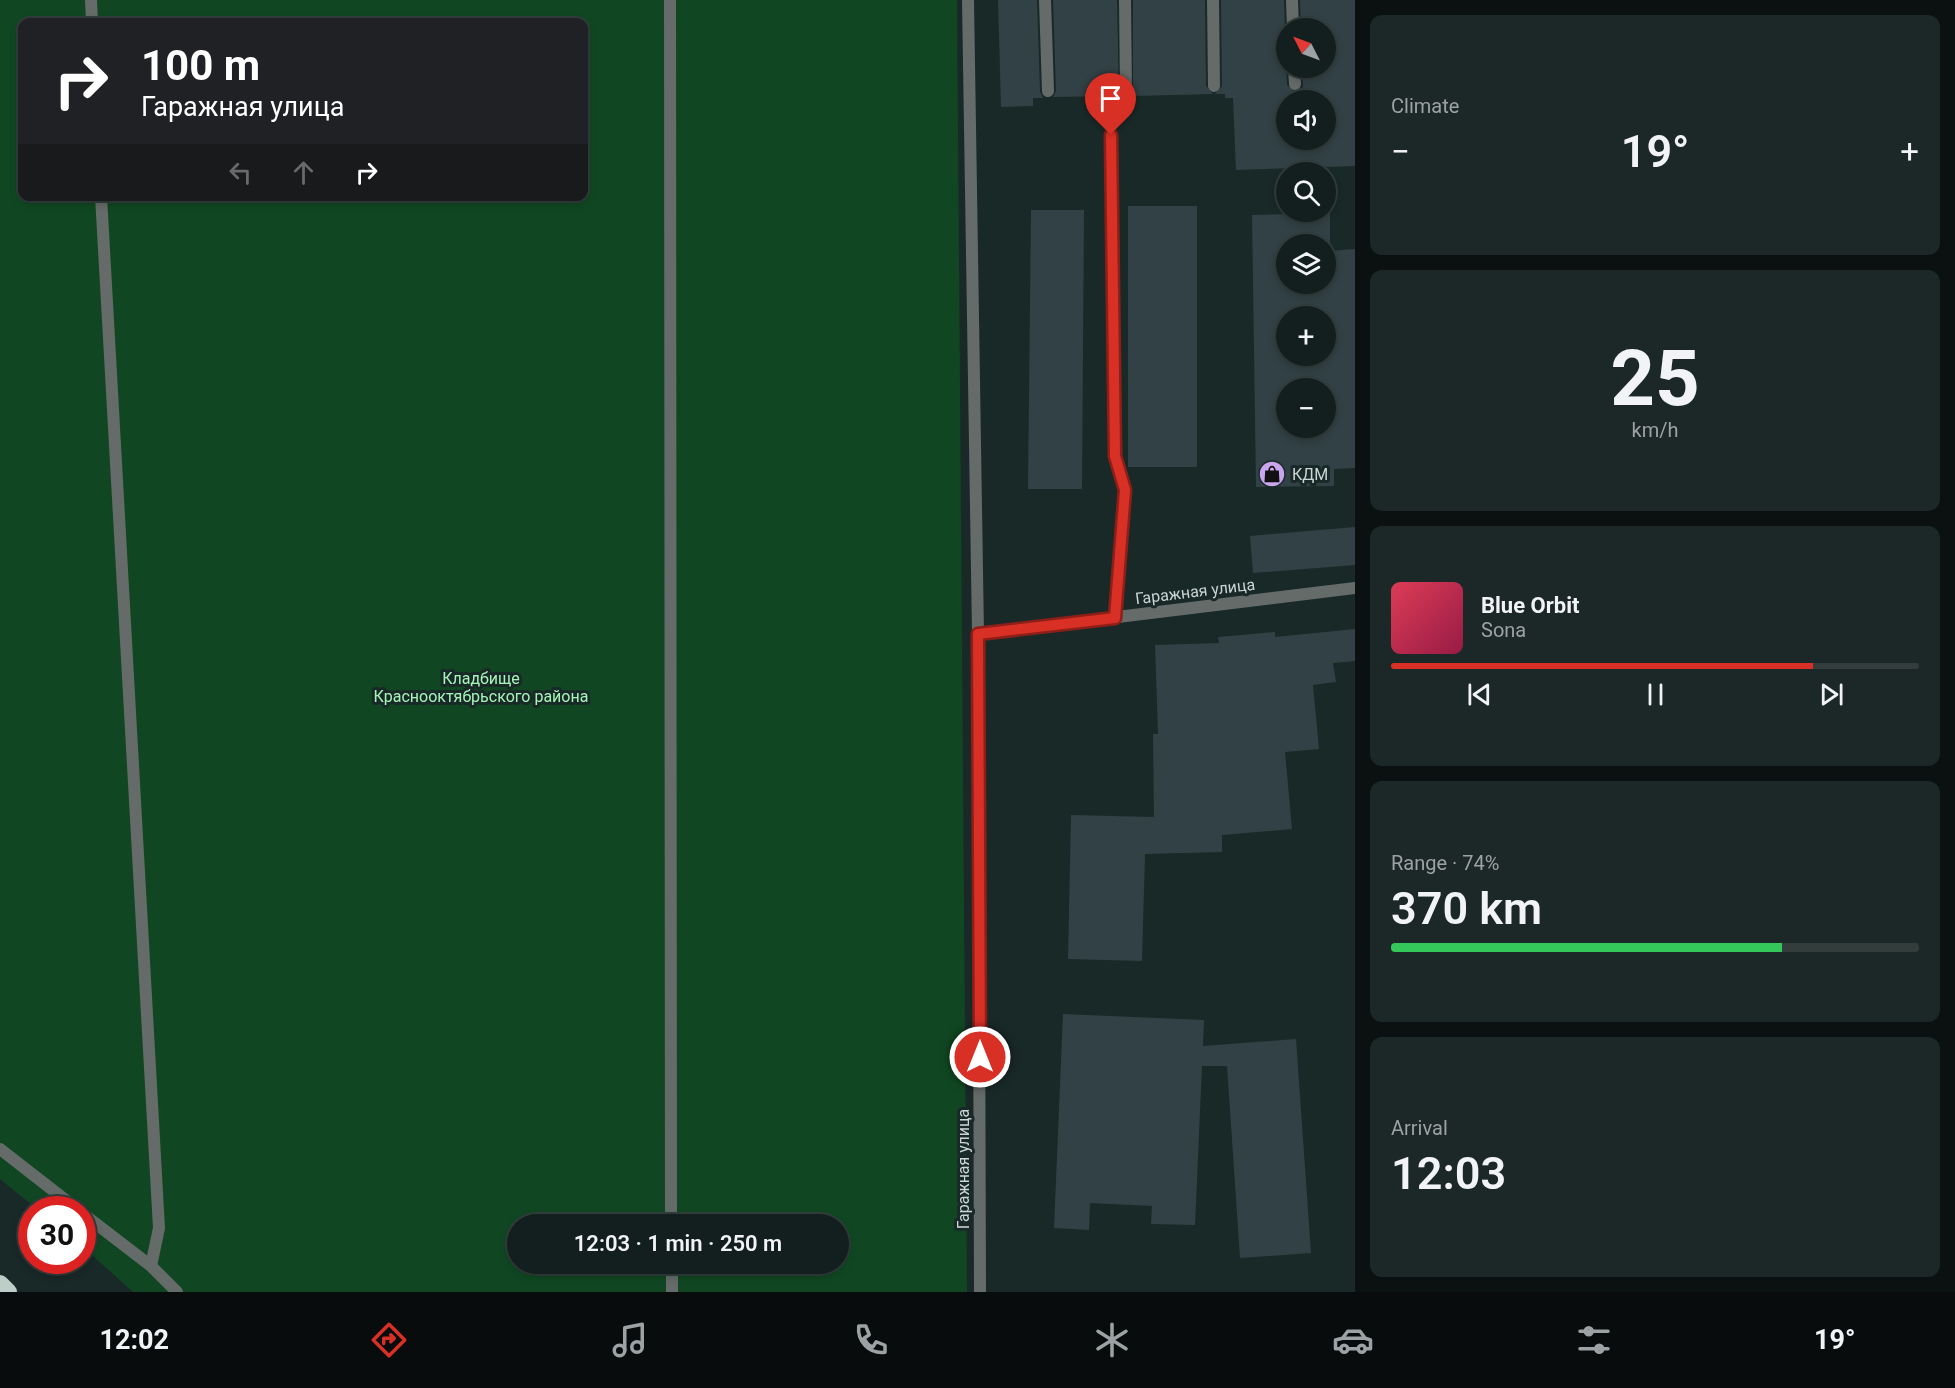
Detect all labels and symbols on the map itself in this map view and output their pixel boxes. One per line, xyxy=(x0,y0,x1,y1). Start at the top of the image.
north arrow xyxy=(1276,18,1336,78)
pin xyxy=(1085,73,1136,135)
shop icon: КДМ xyxy=(1257,459,1287,489)
place label: КДМ xyxy=(1292,465,1328,484)
street label: Гаражная улица xyxy=(1134,575,1256,608)
park label: Кладбище Краснооктябрьского района xyxy=(374,669,588,706)
position arrow xyxy=(948,1025,1012,1089)
street label: Гаражная улица xyxy=(954,1109,973,1229)
speed limit sign: 30 xyxy=(18,1196,96,1274)

